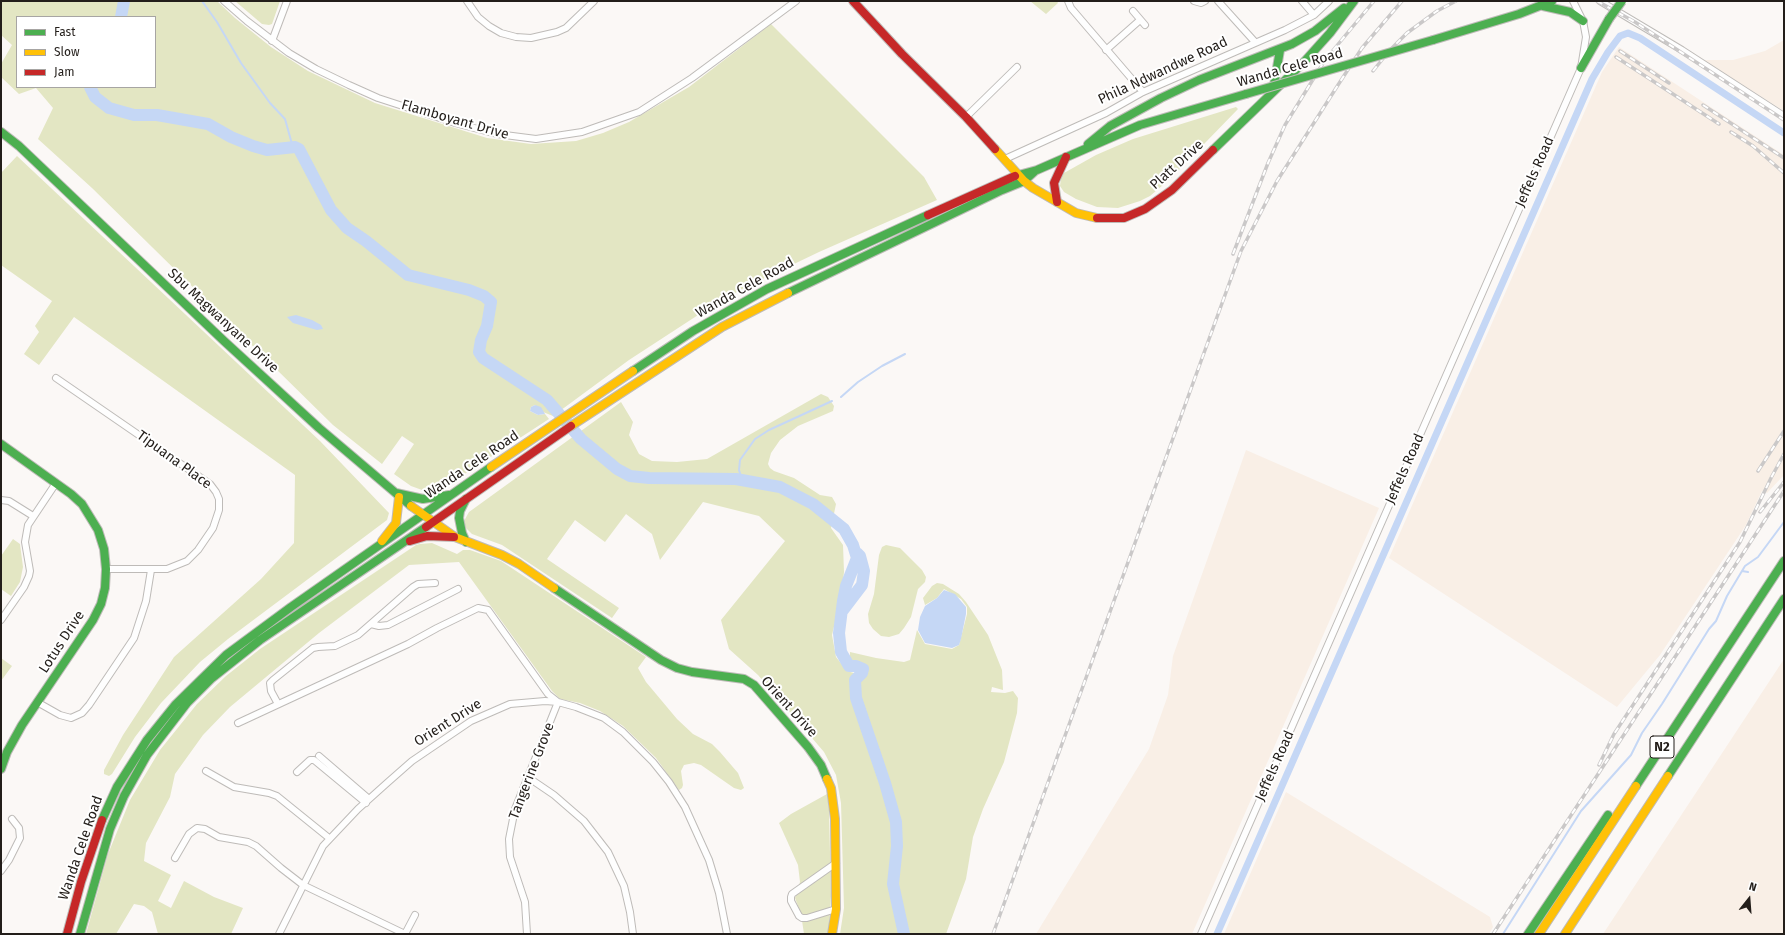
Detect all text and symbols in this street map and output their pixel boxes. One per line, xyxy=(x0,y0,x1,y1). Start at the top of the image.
legend xyxy=(16,16,156,88)
text: Fast xyxy=(54,25,76,39)
street label: Phila Ndwandwe Road xyxy=(1096,34,1230,108)
text: Slow xyxy=(54,45,80,59)
street label: Wanda Cele Road xyxy=(1235,45,1345,91)
text: Jam xyxy=(54,65,74,79)
street label: Flamboyant Drive xyxy=(399,97,511,143)
street label: Jeffels Road xyxy=(1512,134,1558,210)
street label: Platt Drive xyxy=(1147,137,1207,193)
street label: Wanda Cele Road xyxy=(693,254,797,322)
street label: Sbu Magwanyane Drive xyxy=(164,265,282,377)
street label: Tipuana Place xyxy=(133,427,215,493)
street label: Wanda Cele Road xyxy=(422,427,522,503)
street label: Jeffels Road xyxy=(1382,431,1428,507)
street label: Lotus Drive xyxy=(36,608,88,676)
street label: Orient Drive xyxy=(757,673,821,741)
street label: Orient Drive xyxy=(411,696,485,750)
street label: Tangerine Grove xyxy=(506,720,558,822)
street label: Jeffels Road xyxy=(1252,728,1298,804)
road number: N2 xyxy=(1650,736,1674,758)
street label: Wanda Cele Road xyxy=(55,793,107,903)
north arrow xyxy=(1729,879,1769,919)
text: N xyxy=(1747,880,1758,894)

